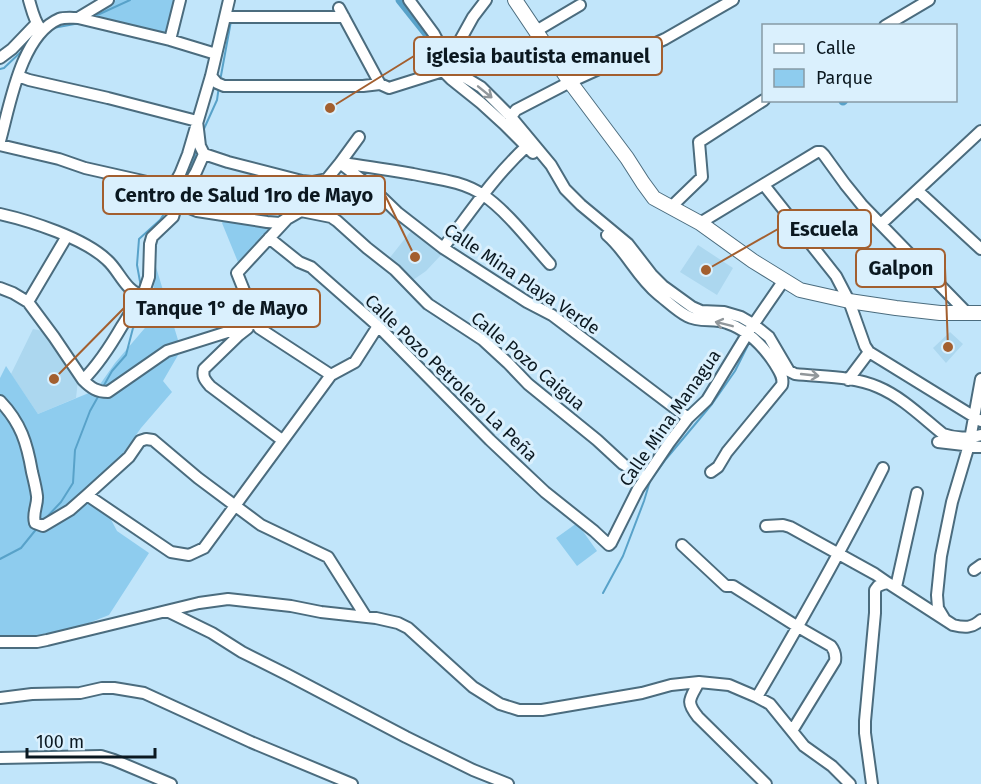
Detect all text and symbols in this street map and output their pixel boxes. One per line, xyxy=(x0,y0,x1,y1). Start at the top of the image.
legend xyxy=(762,24,957,102)
callout: iglesia bautista emanuel xyxy=(414,37,662,75)
text: Calle xyxy=(816,37,856,59)
text: iglesia bautista emanuel xyxy=(426,44,650,68)
text: Parque xyxy=(816,67,873,89)
one-way arrow xyxy=(477,85,493,98)
callout: Centro de Salud 1ro de Mayo xyxy=(103,176,385,214)
text: Centro de Salud 1ro de Mayo xyxy=(115,183,374,207)
callout: Escuela xyxy=(778,210,871,248)
text: Escuela xyxy=(790,217,858,241)
street label: Calle Mina Playa Verde xyxy=(440,219,604,339)
callout: Galpon xyxy=(856,249,945,287)
text: Galpon xyxy=(869,256,933,280)
callout: Tanque 1° de Mayo xyxy=(124,289,320,327)
street label: Calle Pozo Petrolero La Peña xyxy=(360,290,542,466)
text: Tanque 1° de Mayo xyxy=(136,296,308,320)
street label: Calle Pozo Caigua xyxy=(467,307,589,415)
one-way arrow xyxy=(715,317,734,329)
street label: Calle Mina Managua xyxy=(614,345,726,491)
one-way arrow xyxy=(799,370,819,381)
scale bar xyxy=(27,721,154,759)
text: 100 m xyxy=(36,731,84,753)

